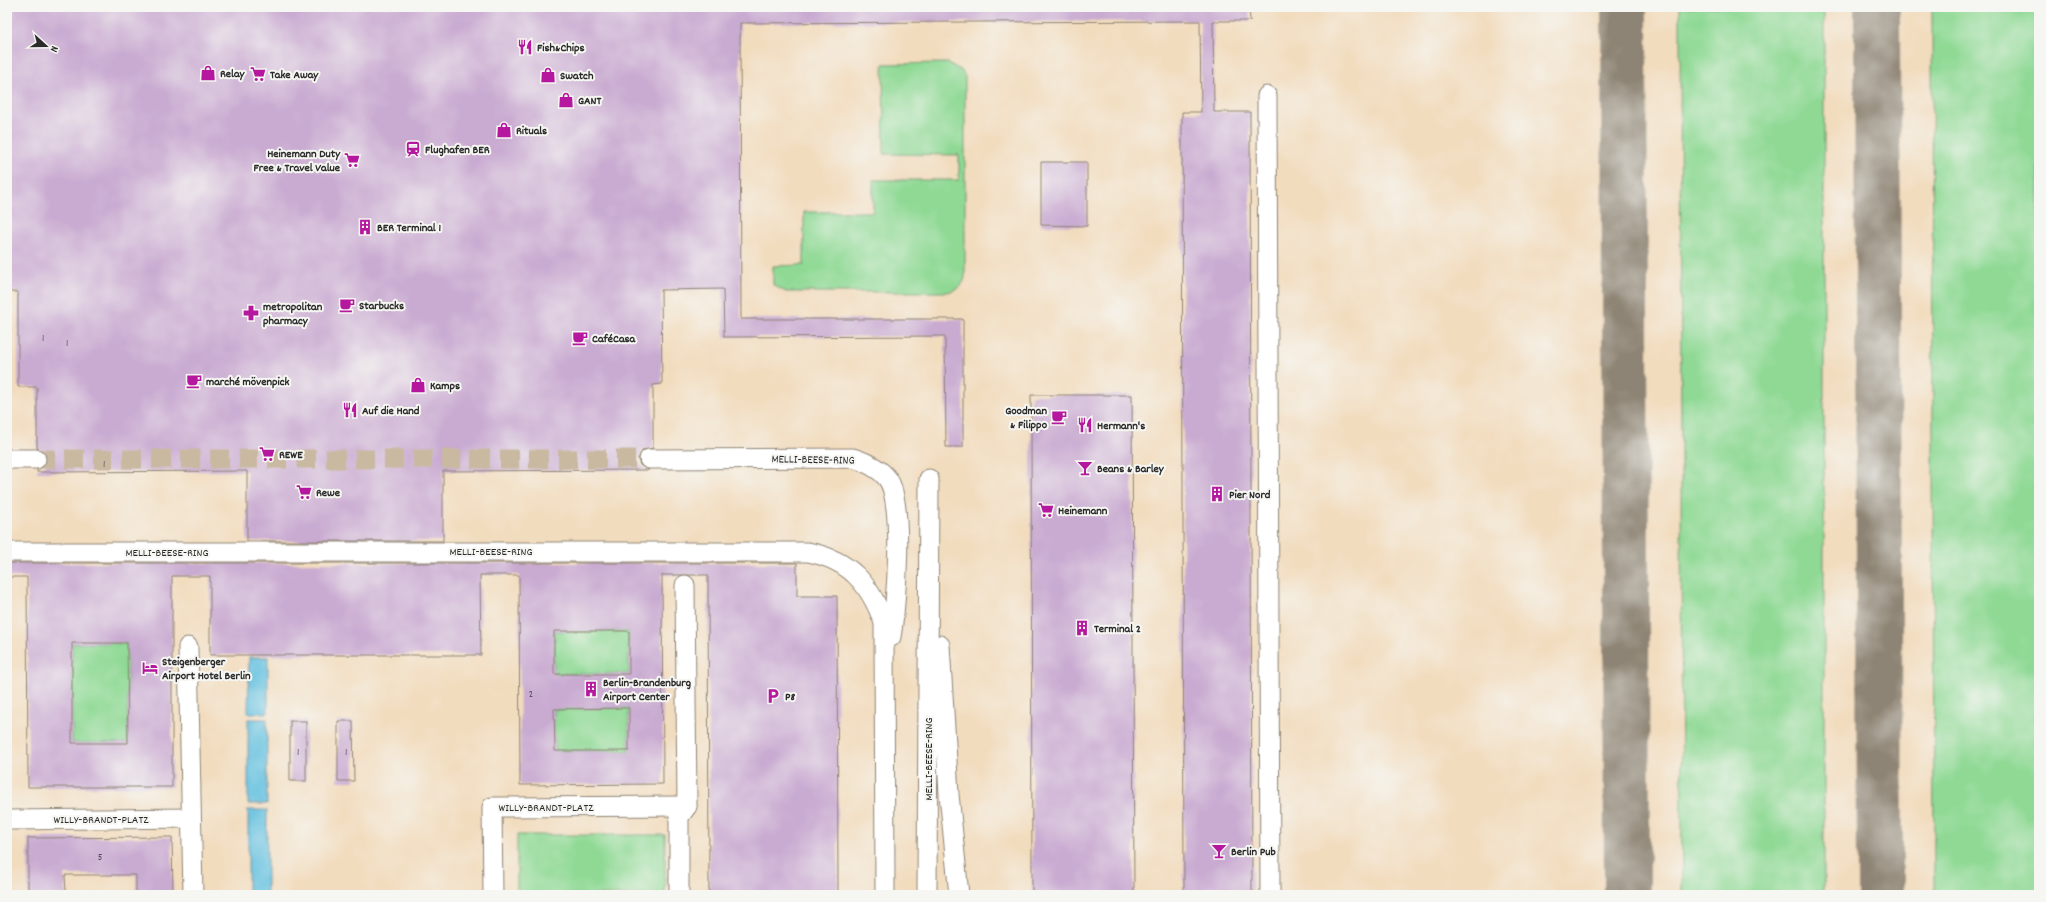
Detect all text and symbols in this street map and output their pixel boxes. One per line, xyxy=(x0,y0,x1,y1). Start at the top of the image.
north arrow xyxy=(26,26,66,66)
restaurant icon: Fish&Chips xyxy=(516,38,534,56)
place label: Fish&Chips xyxy=(537,40,585,57)
text: N xyxy=(45,43,62,55)
shop icon: Relay xyxy=(199,64,217,82)
supermarket icon: Take Away xyxy=(249,65,267,83)
place label: Relay xyxy=(220,66,246,83)
shop icon: Swatch xyxy=(539,66,557,84)
place label: Take Away xyxy=(270,67,319,84)
place label: Swatch xyxy=(560,68,594,85)
shop icon: GANT xyxy=(557,91,575,109)
place label: GANT xyxy=(578,93,602,110)
shop icon: Rituals xyxy=(495,121,513,139)
place label: Rituals xyxy=(516,123,547,140)
station icon: Flughafen BER xyxy=(404,140,422,158)
place label: Flughafen BER xyxy=(425,142,490,159)
place label: Heinemann Duty Free & Travel Value xyxy=(253,146,341,177)
supermarket icon: Heinemann Duty Free & Travel Value xyxy=(343,151,361,169)
building icon: BER Terminal 1 xyxy=(356,218,374,236)
place label: BER Terminal 1 xyxy=(377,220,441,237)
cafe icon: Starbucks xyxy=(338,296,356,314)
place label: Starbucks xyxy=(359,298,404,315)
place label: metropolitan pharmacy xyxy=(263,299,323,330)
pharmacy icon: metropolitan pharmacy xyxy=(242,304,260,322)
cafe icon: CaféCasa xyxy=(571,329,589,347)
place label: CaféCasa xyxy=(592,331,637,348)
house number: 1 xyxy=(42,332,44,346)
house number: 1 xyxy=(66,337,68,351)
cafe icon: marché mövenpick xyxy=(185,372,203,390)
place label: marché mövenpick xyxy=(206,374,290,391)
shop icon: Kamps xyxy=(409,376,427,394)
place label: Kamps xyxy=(430,378,460,395)
restaurant icon: Auf die Hand xyxy=(341,401,359,419)
place label: Auf die Hand xyxy=(362,403,420,420)
place label: Goodman & Filippo xyxy=(1005,403,1048,434)
cafe icon: Goodman & Filippo xyxy=(1050,408,1068,426)
restaurant icon: Hermann's xyxy=(1076,416,1094,434)
place label: Hermann's xyxy=(1097,418,1145,435)
supermarket icon: REWE xyxy=(258,445,276,463)
place label: REWE xyxy=(279,447,303,464)
street label: MELLI-BEESE-RING xyxy=(771,451,855,470)
house number: 1 xyxy=(103,458,105,472)
bar icon: Beans & Barley xyxy=(1076,459,1094,477)
place label: Beans & Barley xyxy=(1097,461,1165,478)
supermarket icon: Rewe xyxy=(295,483,313,501)
place label: Rewe xyxy=(316,485,341,502)
building icon: Pier Nord xyxy=(1208,485,1226,503)
place label: Pier Nord xyxy=(1229,487,1271,504)
supermarket icon: Heinemann xyxy=(1037,501,1055,519)
place label: Heinemann xyxy=(1058,503,1108,520)
street label: MELLI-BEESE-RING xyxy=(449,544,533,561)
street label: MELLI-BEESE-RING xyxy=(125,545,209,562)
building icon: Terminal 2 xyxy=(1073,619,1091,637)
place label: Terminal 2 xyxy=(1094,621,1141,638)
place label: Steigenberger Airport Hotel Berlin xyxy=(162,654,251,685)
hotel icon: Steigenberger Airport Hotel Berlin xyxy=(141,659,159,677)
place label: Berlin-Brandenburg Airport Center xyxy=(603,675,691,706)
building icon: Berlin-Brandenburg Airport Center xyxy=(582,680,600,698)
parking icon: P8 xyxy=(764,687,782,705)
house number: 2 xyxy=(529,688,533,702)
place label: P8 xyxy=(785,689,795,706)
street label: MELLI-BEESE-RING xyxy=(921,717,938,801)
house number: 1 xyxy=(297,746,299,760)
house number: 1 xyxy=(345,746,347,760)
street label: WILLY-BRANDT-PLATZ xyxy=(498,800,594,817)
street label: WILLY-BRANDT-PLATZ xyxy=(53,812,149,829)
bar icon: Berlin Pub xyxy=(1210,842,1228,860)
place label: Berlin Pub xyxy=(1231,844,1276,861)
house number: 5 xyxy=(98,851,103,865)

